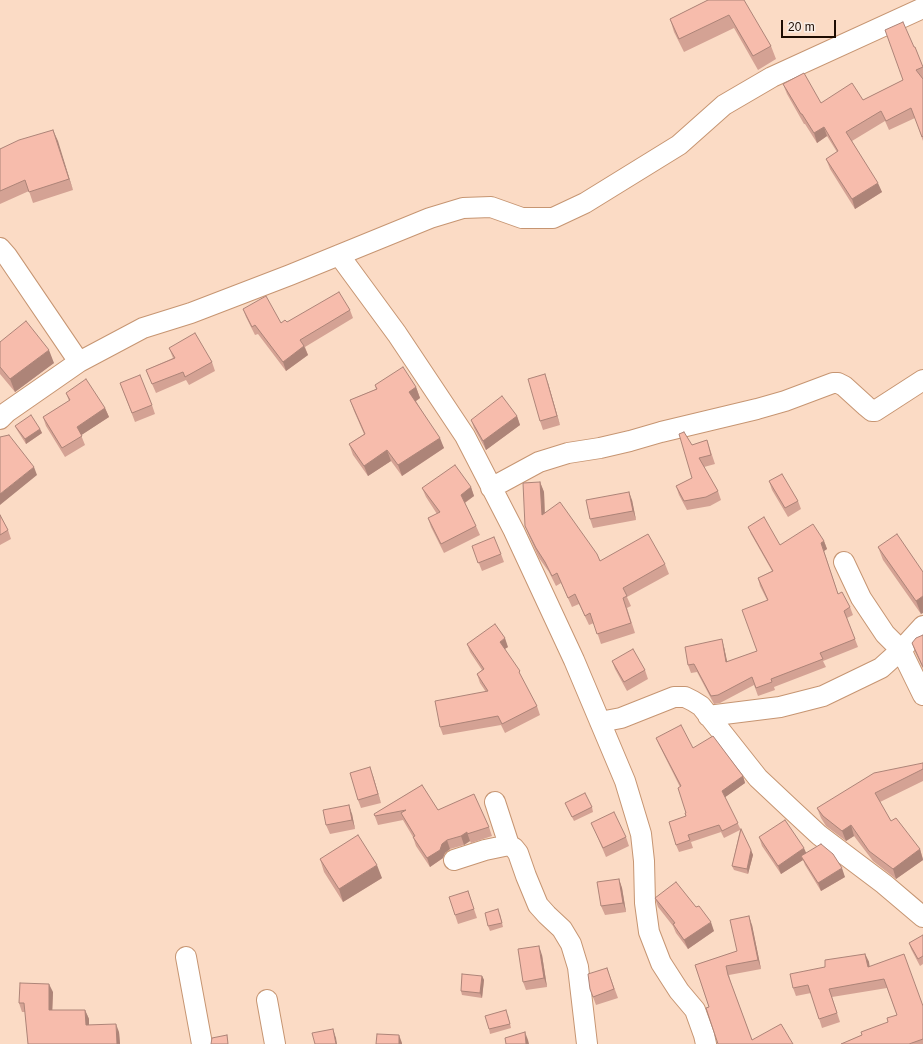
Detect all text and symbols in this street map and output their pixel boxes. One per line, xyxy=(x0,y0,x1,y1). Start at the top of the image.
scale bar xyxy=(783,12,838,38)
text: 20 m xyxy=(788,20,815,34)

